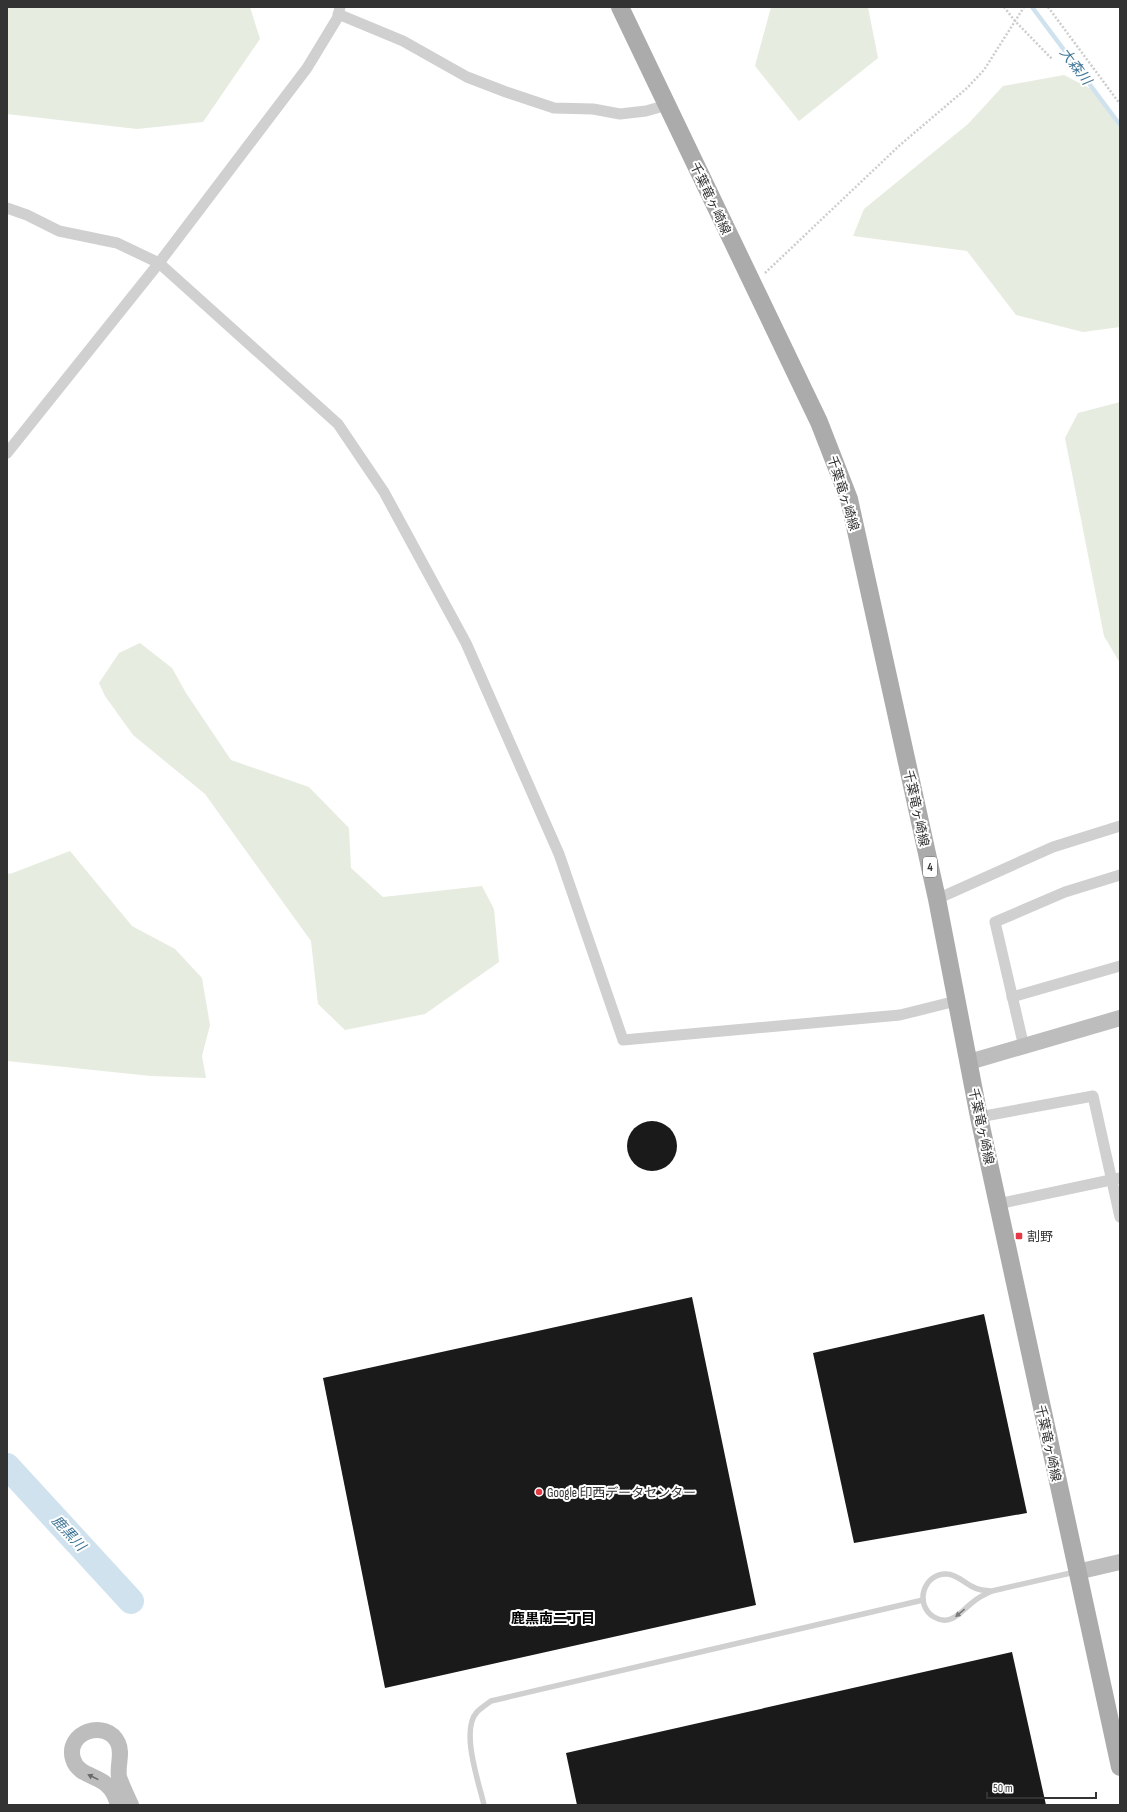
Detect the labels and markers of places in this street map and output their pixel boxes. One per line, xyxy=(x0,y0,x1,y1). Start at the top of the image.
place label: 割野 xyxy=(1027,1229,1053,1245)
marker: 割野 xyxy=(1014,1231,1024,1241)
place label: Google 印西データセンター xyxy=(547,1485,696,1501)
marker: Google 印西データセンター xyxy=(534,1487,544,1497)

